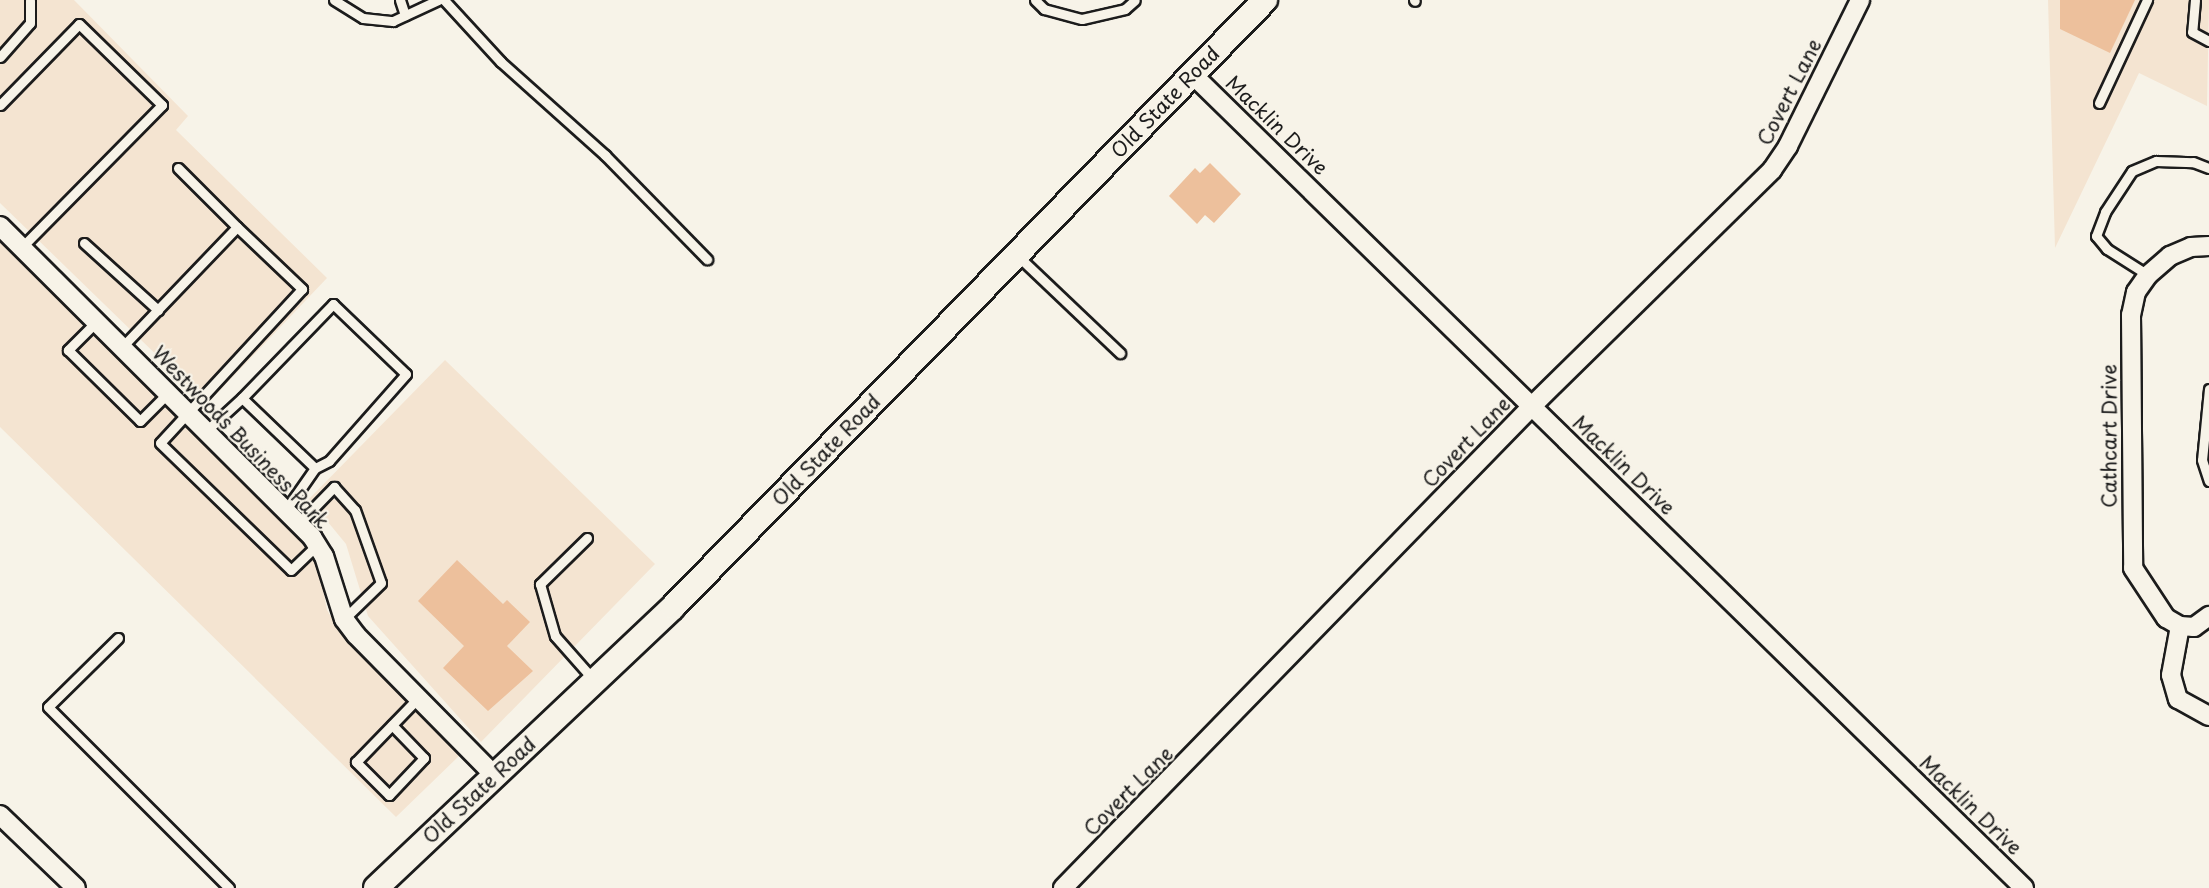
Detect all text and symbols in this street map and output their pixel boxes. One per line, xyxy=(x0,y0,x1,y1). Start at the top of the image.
street label: Covert Lane xyxy=(1752,34,1826,150)
street label: Old State Road xyxy=(1105,41,1225,163)
street label: Macklin Drive xyxy=(1221,70,1333,180)
street label: Westwoods Business Park xyxy=(147,340,335,534)
street label: Cathcart Drive xyxy=(2097,364,2121,508)
street label: Old State Road xyxy=(766,389,886,511)
street label: Covert Lane xyxy=(1417,391,1515,493)
street label: Macklin Drive xyxy=(1568,410,1680,520)
street label: Old State Road xyxy=(417,731,541,849)
street label: Covert Lane xyxy=(1078,741,1178,841)
street label: Macklin Drive xyxy=(1915,750,2027,860)

